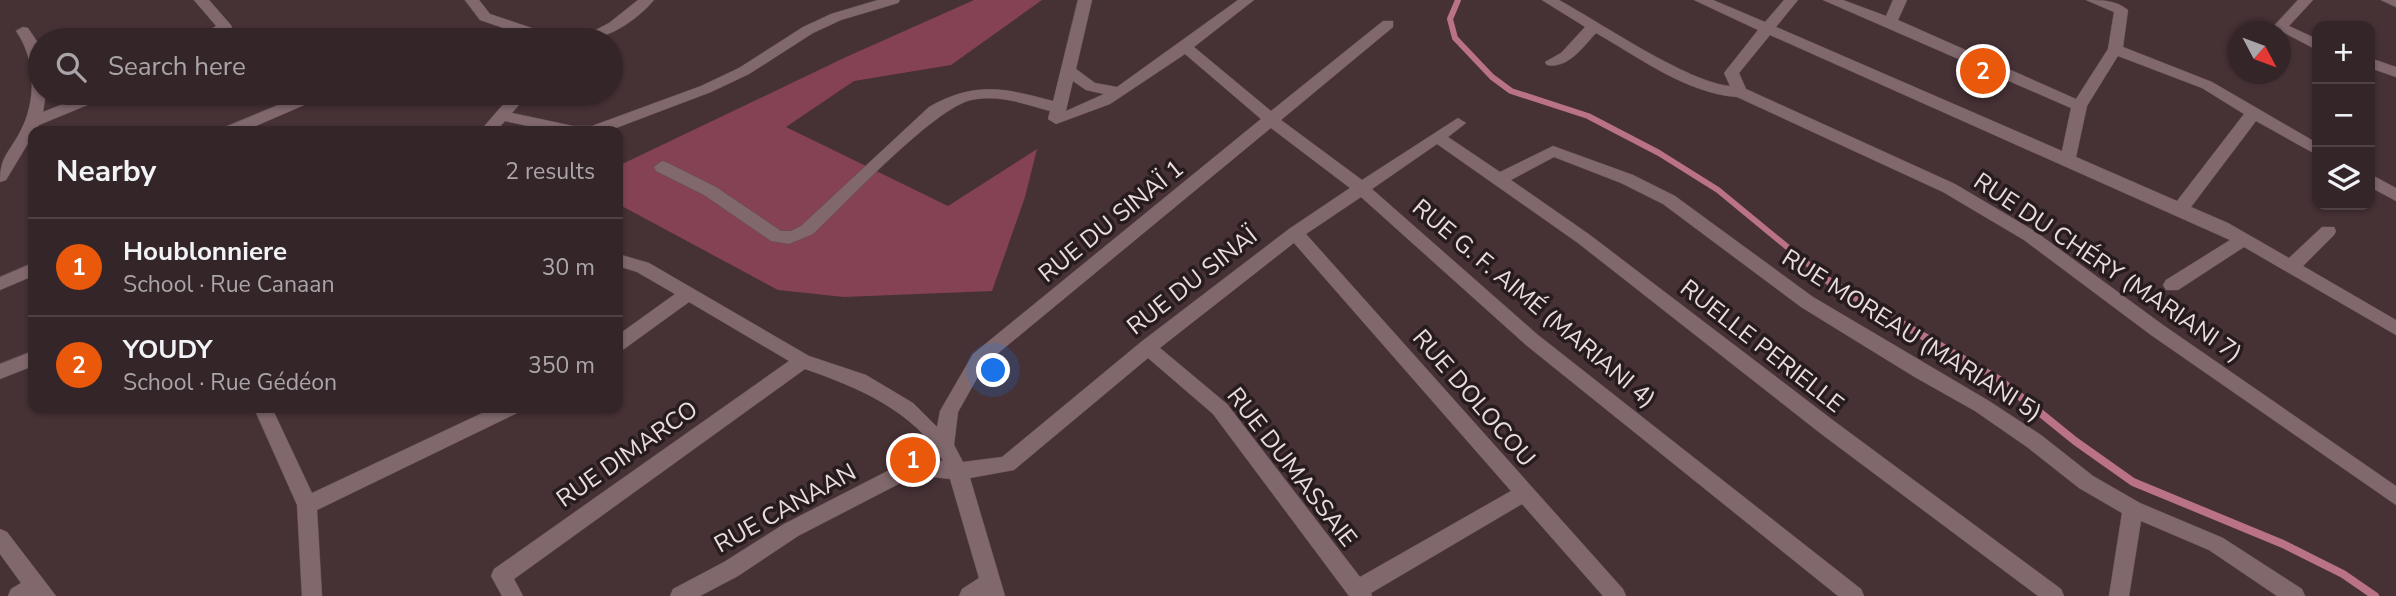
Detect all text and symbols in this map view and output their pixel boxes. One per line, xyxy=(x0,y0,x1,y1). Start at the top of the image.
north arrow xyxy=(2228,21,2291,84)
map controls xyxy=(2312,21,2375,210)
button: + xyxy=(2312,21,2375,84)
search box xyxy=(28,28,623,105)
pin: 2 xyxy=(1960,45,2006,97)
icon: search xyxy=(52,48,90,86)
text: Search here xyxy=(108,49,246,84)
button: − xyxy=(2312,84,2375,147)
button: layers xyxy=(2312,147,2375,210)
text: Nearby xyxy=(56,151,156,192)
street label: RUE DU SINAÏ 1 xyxy=(1032,153,1190,289)
text: 2 results xyxy=(505,156,595,187)
street label: RUE DU CHÉRY (MARIANI 7) xyxy=(1968,165,2248,369)
street label: RUE G. F. AIMÉ (MARIANI 4) xyxy=(1406,192,1662,414)
street label: RUE DU SINAÏ xyxy=(1120,219,1265,342)
text: Houblonniere xyxy=(123,234,287,269)
street label: RUE MOREAU (MARIANI 5) xyxy=(1776,242,2048,428)
text: 1 xyxy=(72,252,86,283)
text: 30 m xyxy=(542,252,595,283)
text: School · Rue Canaan xyxy=(123,269,335,300)
street label: RUELLE PERIELLE xyxy=(1674,272,1850,420)
street label: RUE DOLOCOU xyxy=(1406,323,1542,473)
text: YOUDY xyxy=(123,332,212,367)
text: 2 xyxy=(72,350,86,381)
text: 350 m xyxy=(528,350,595,381)
your location xyxy=(976,353,1010,387)
text: School · Rue Gédéon xyxy=(123,367,337,398)
street label: RUE DUMASSAIE xyxy=(1220,381,1364,553)
street label: RUE DIMARCO xyxy=(550,393,704,515)
pin: 1 xyxy=(890,434,936,486)
street label: RUE CANAAN xyxy=(708,456,862,560)

